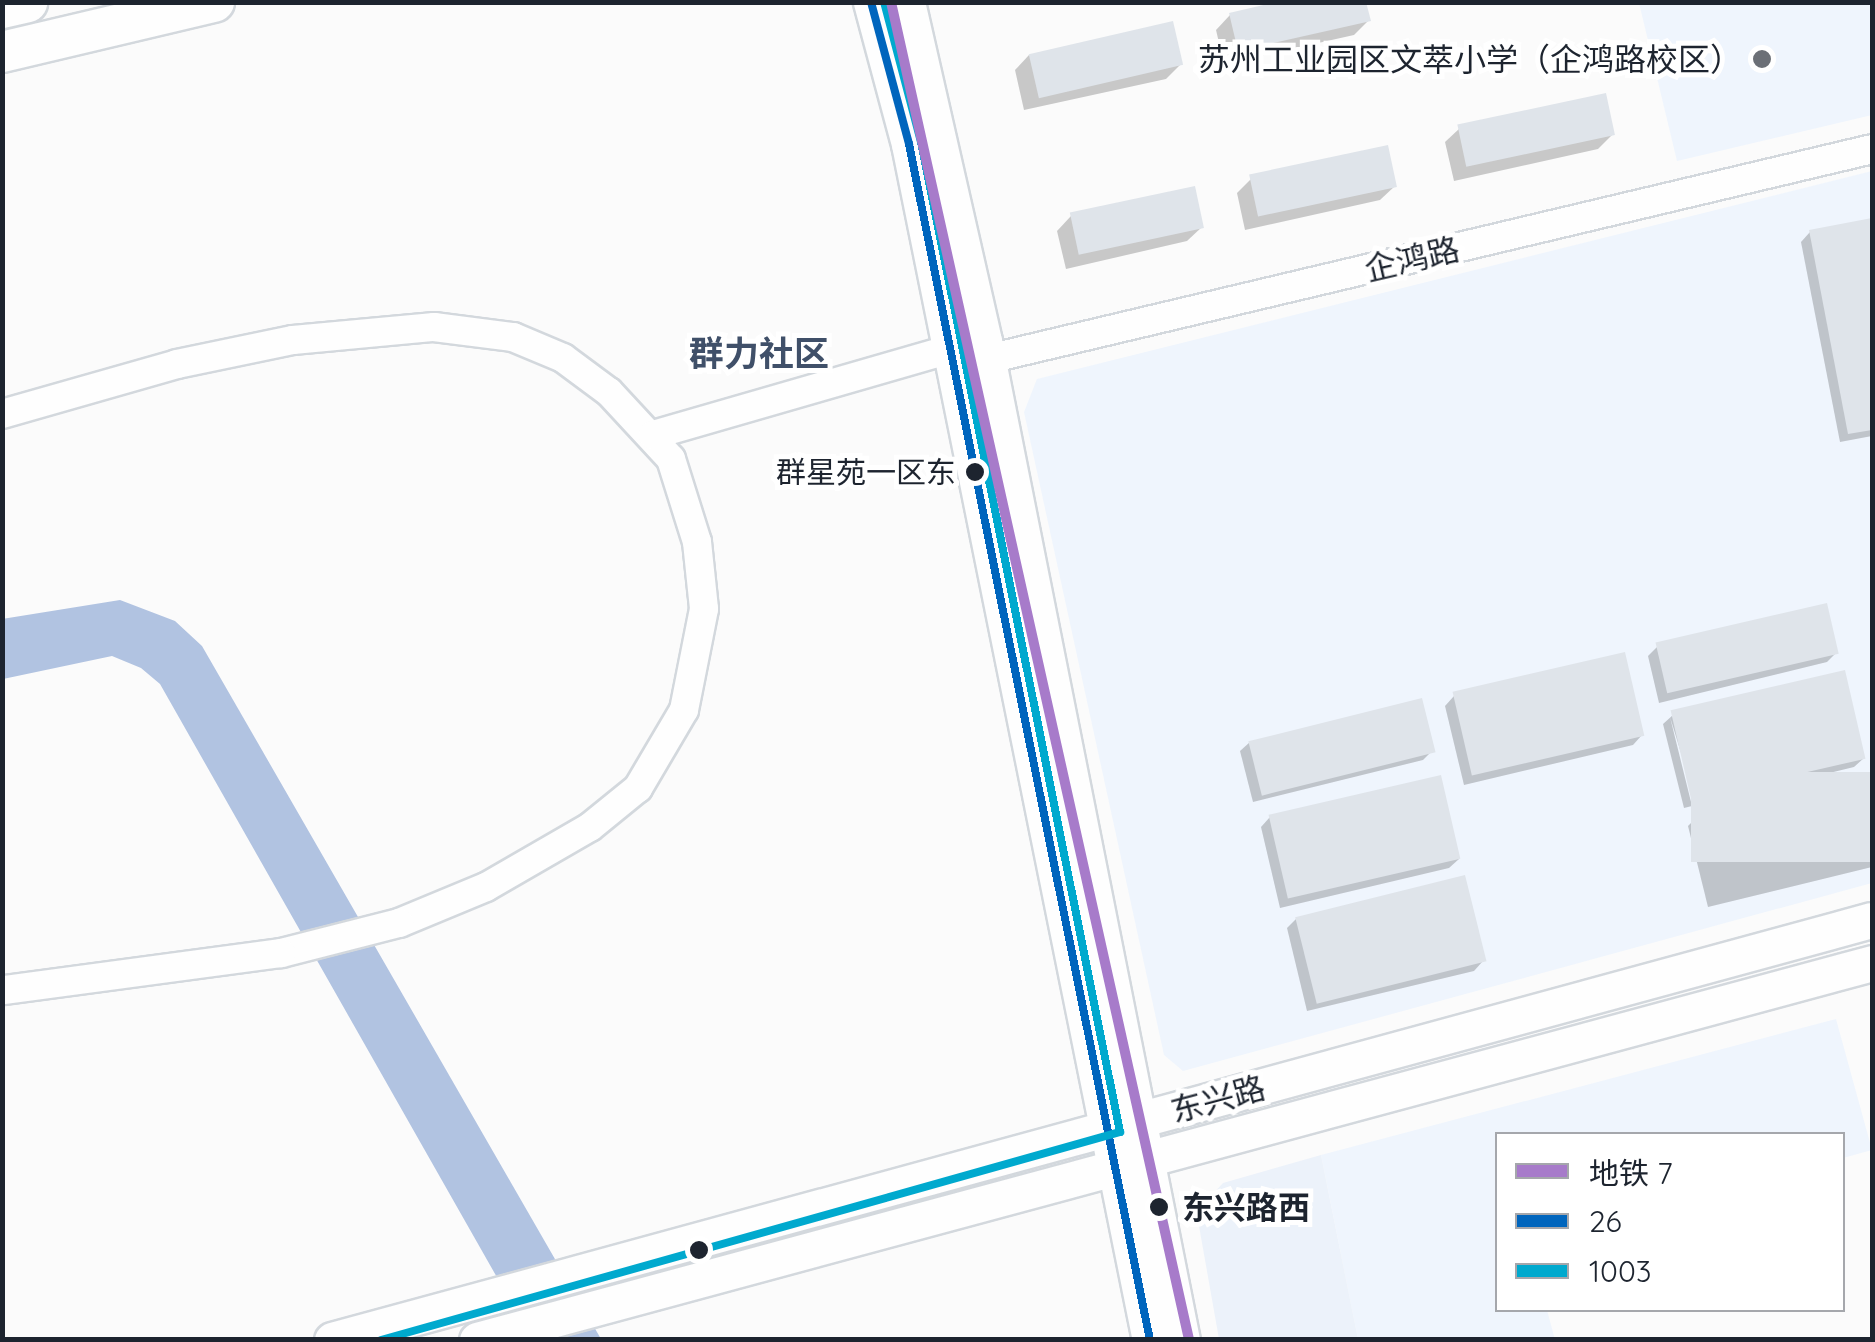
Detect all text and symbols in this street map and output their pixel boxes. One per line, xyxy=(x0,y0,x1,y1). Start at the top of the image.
place label: 苏州工业园区文萃小学（企鸿路校区） xyxy=(1198,40,1742,78)
marker: 苏州工业园区文萃小学（企鸿路校区） xyxy=(1751,48,1773,70)
street label: 企鸿路 xyxy=(1361,229,1463,289)
district label: 群力社区 xyxy=(689,332,829,374)
place label: 群星苑一区东 xyxy=(776,454,956,490)
marker: 群星苑一区东 xyxy=(965,462,985,482)
street label: 东兴路 xyxy=(1167,1068,1269,1130)
legend xyxy=(1495,1132,1845,1312)
text: 地铁 7 xyxy=(1589,1154,1673,1192)
place label: 东兴路西 xyxy=(1182,1188,1310,1226)
marker: 东兴路西 xyxy=(1146,1194,1172,1220)
text: 26 xyxy=(1589,1202,1622,1240)
unlabelled marker xyxy=(689,1240,709,1260)
text: 1003 xyxy=(1589,1252,1652,1290)

